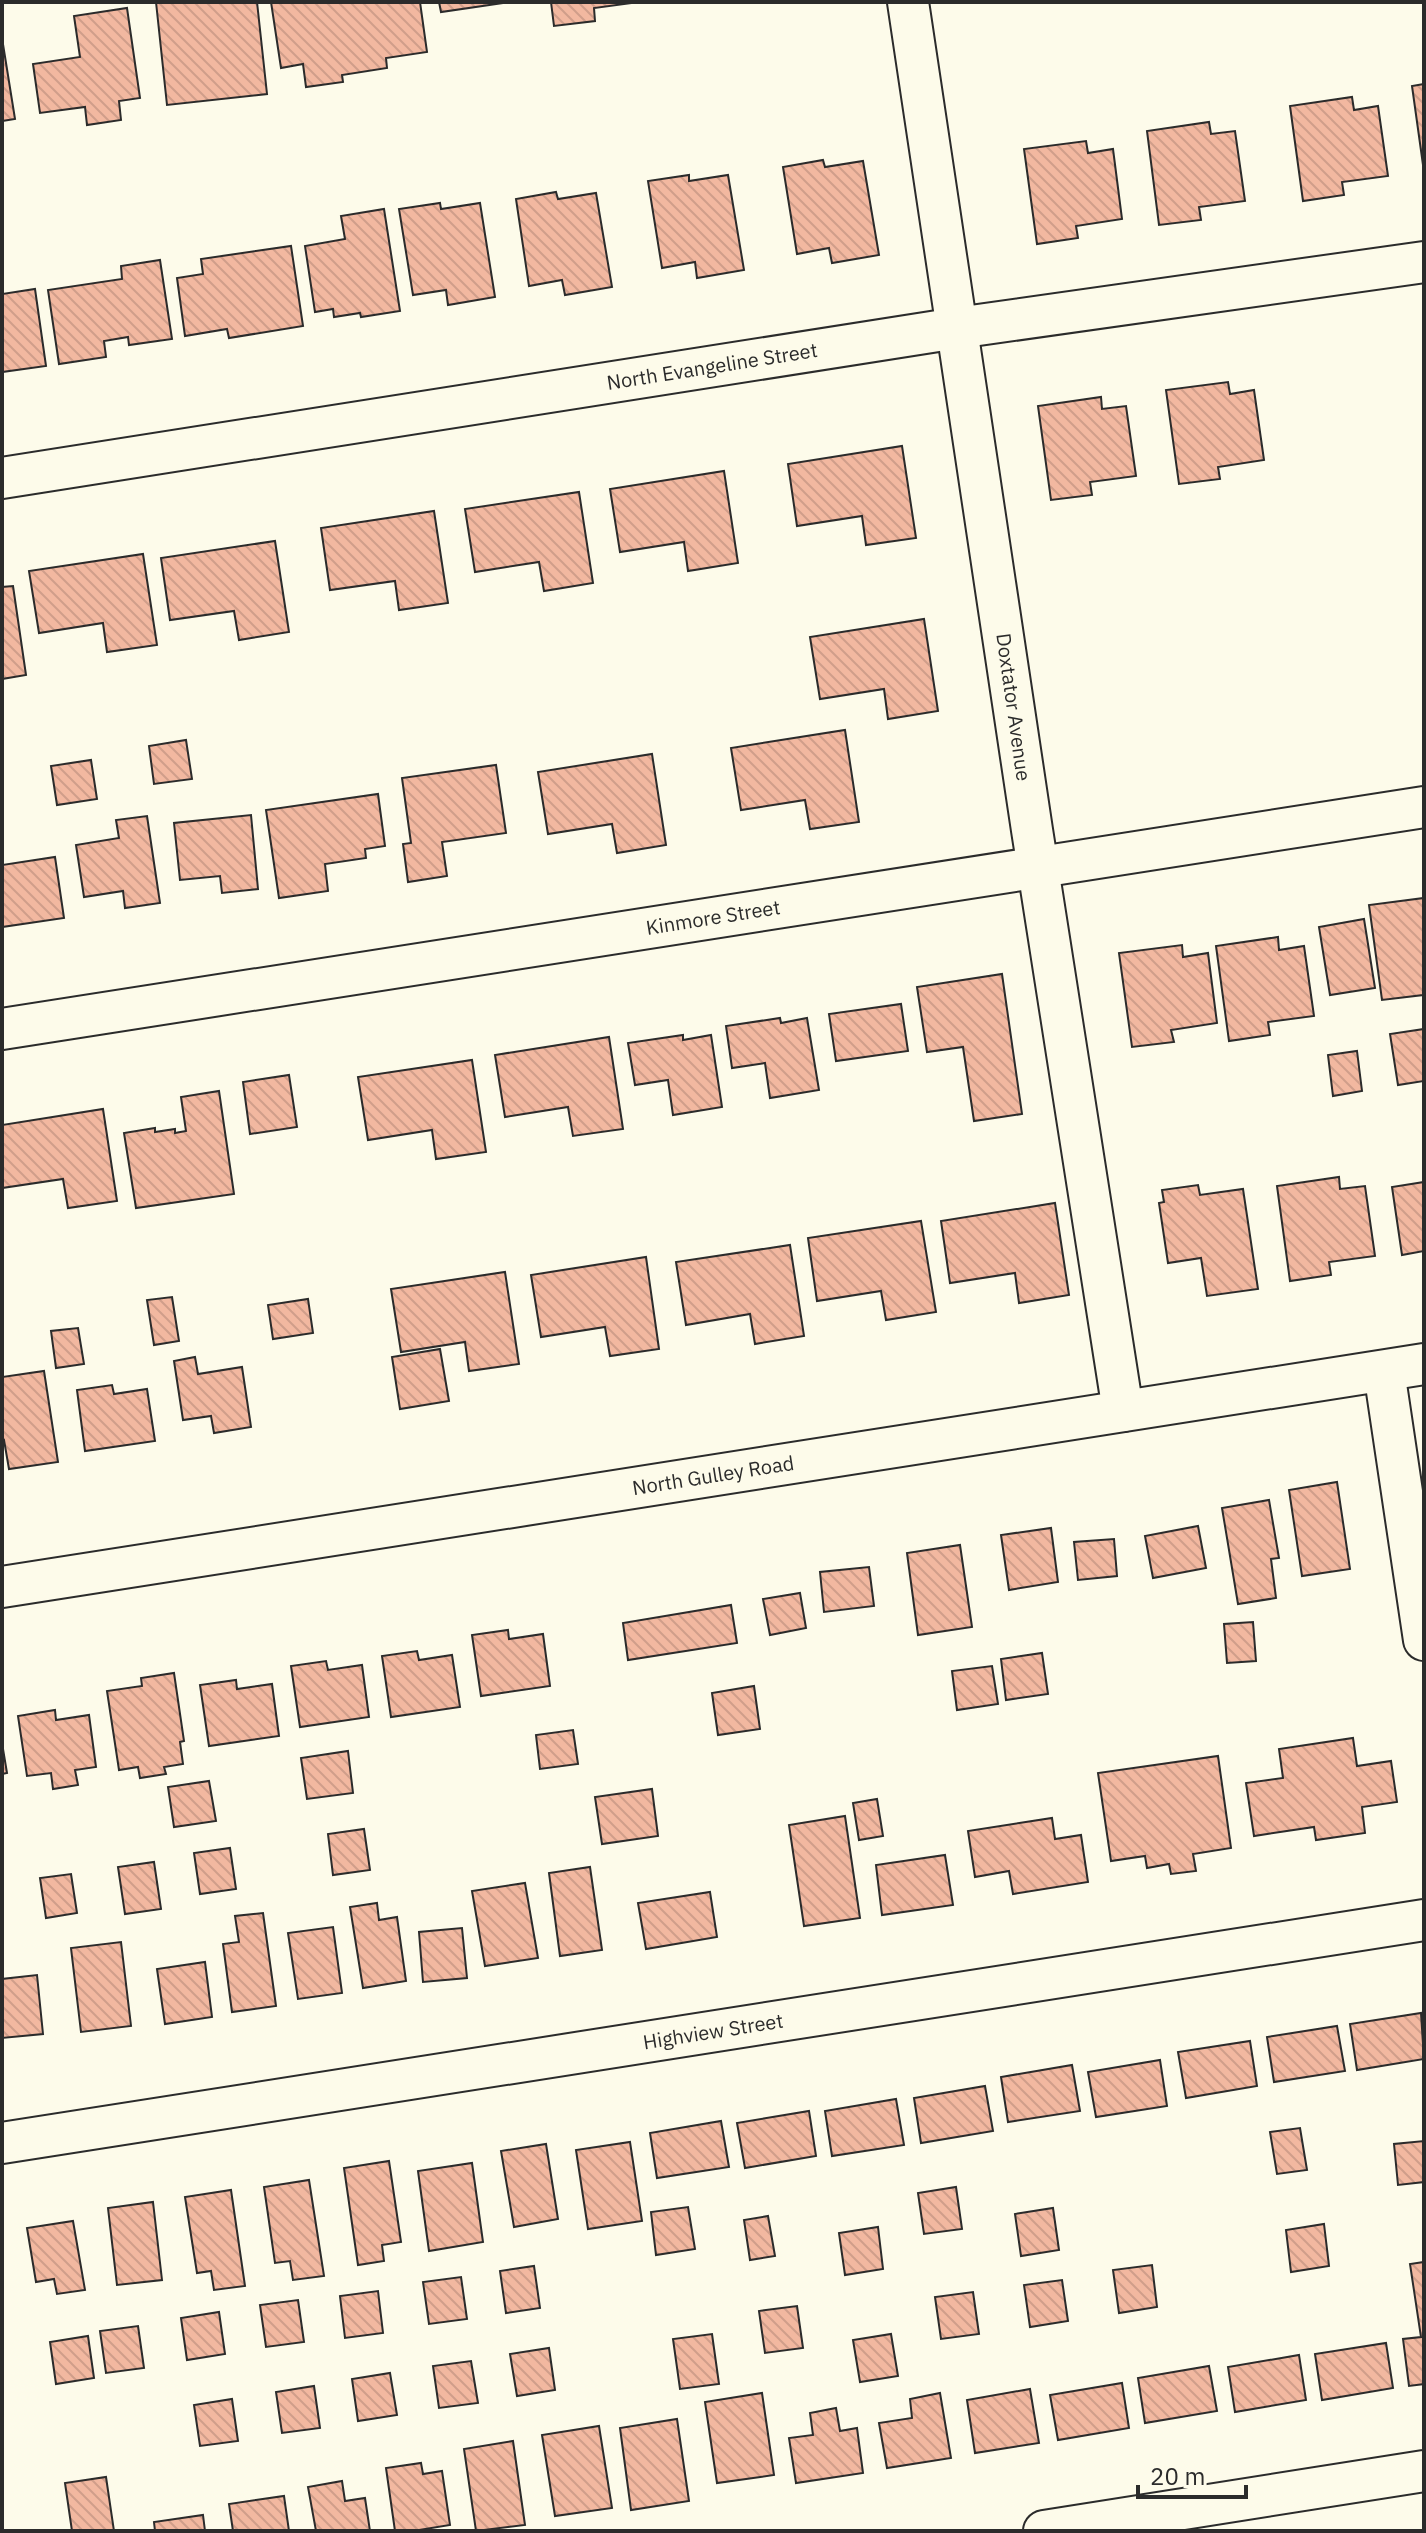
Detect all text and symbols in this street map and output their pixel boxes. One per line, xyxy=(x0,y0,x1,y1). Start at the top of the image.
street label: North Evangeline Street xyxy=(605,336,819,396)
street label: Doxtator Avenue xyxy=(990,631,1038,783)
street label: Kinmore Street xyxy=(644,893,782,941)
street label: North Gulley Road xyxy=(630,1449,796,1501)
street label: Highview Street xyxy=(641,2007,785,2055)
scale bar xyxy=(1138,2449,1246,2499)
text: 20 m xyxy=(1150,2460,1205,2492)

